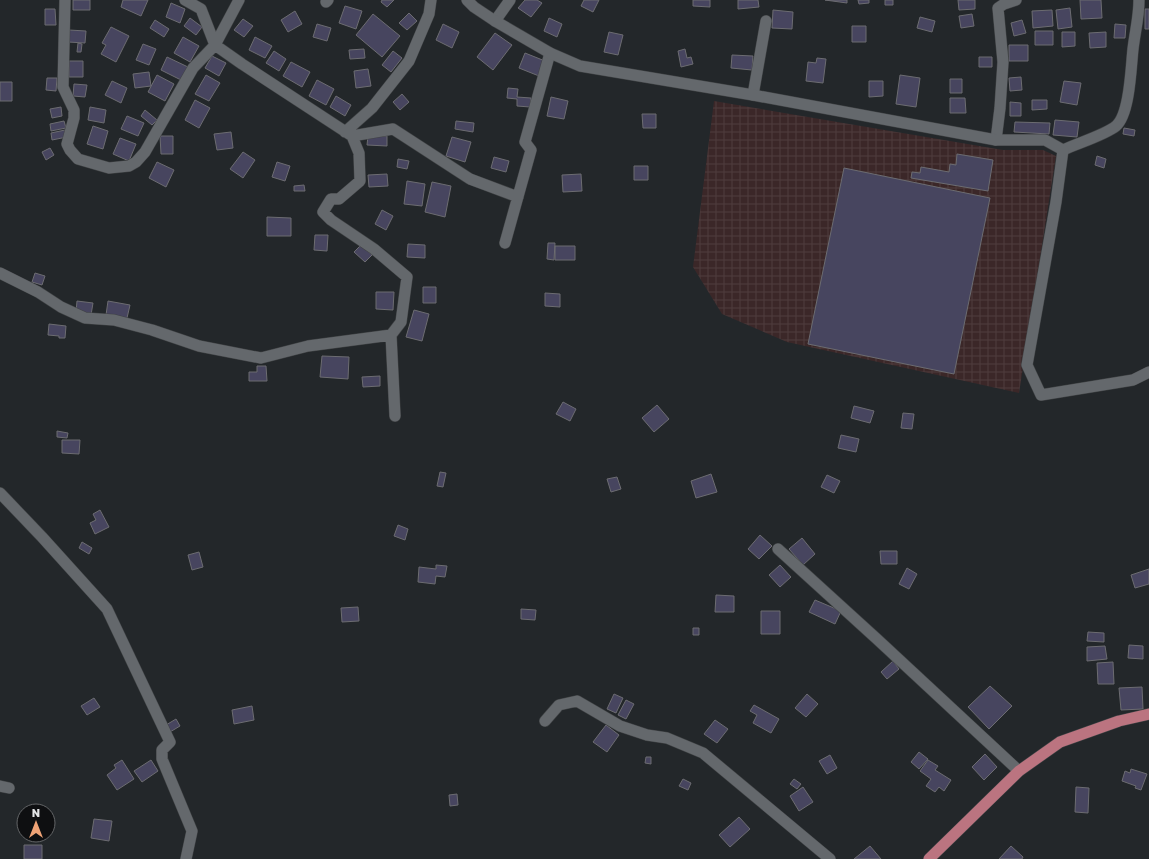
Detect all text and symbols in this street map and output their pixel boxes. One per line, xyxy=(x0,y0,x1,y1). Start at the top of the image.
north arrow xyxy=(16,803,56,843)
text: N xyxy=(32,806,40,819)

